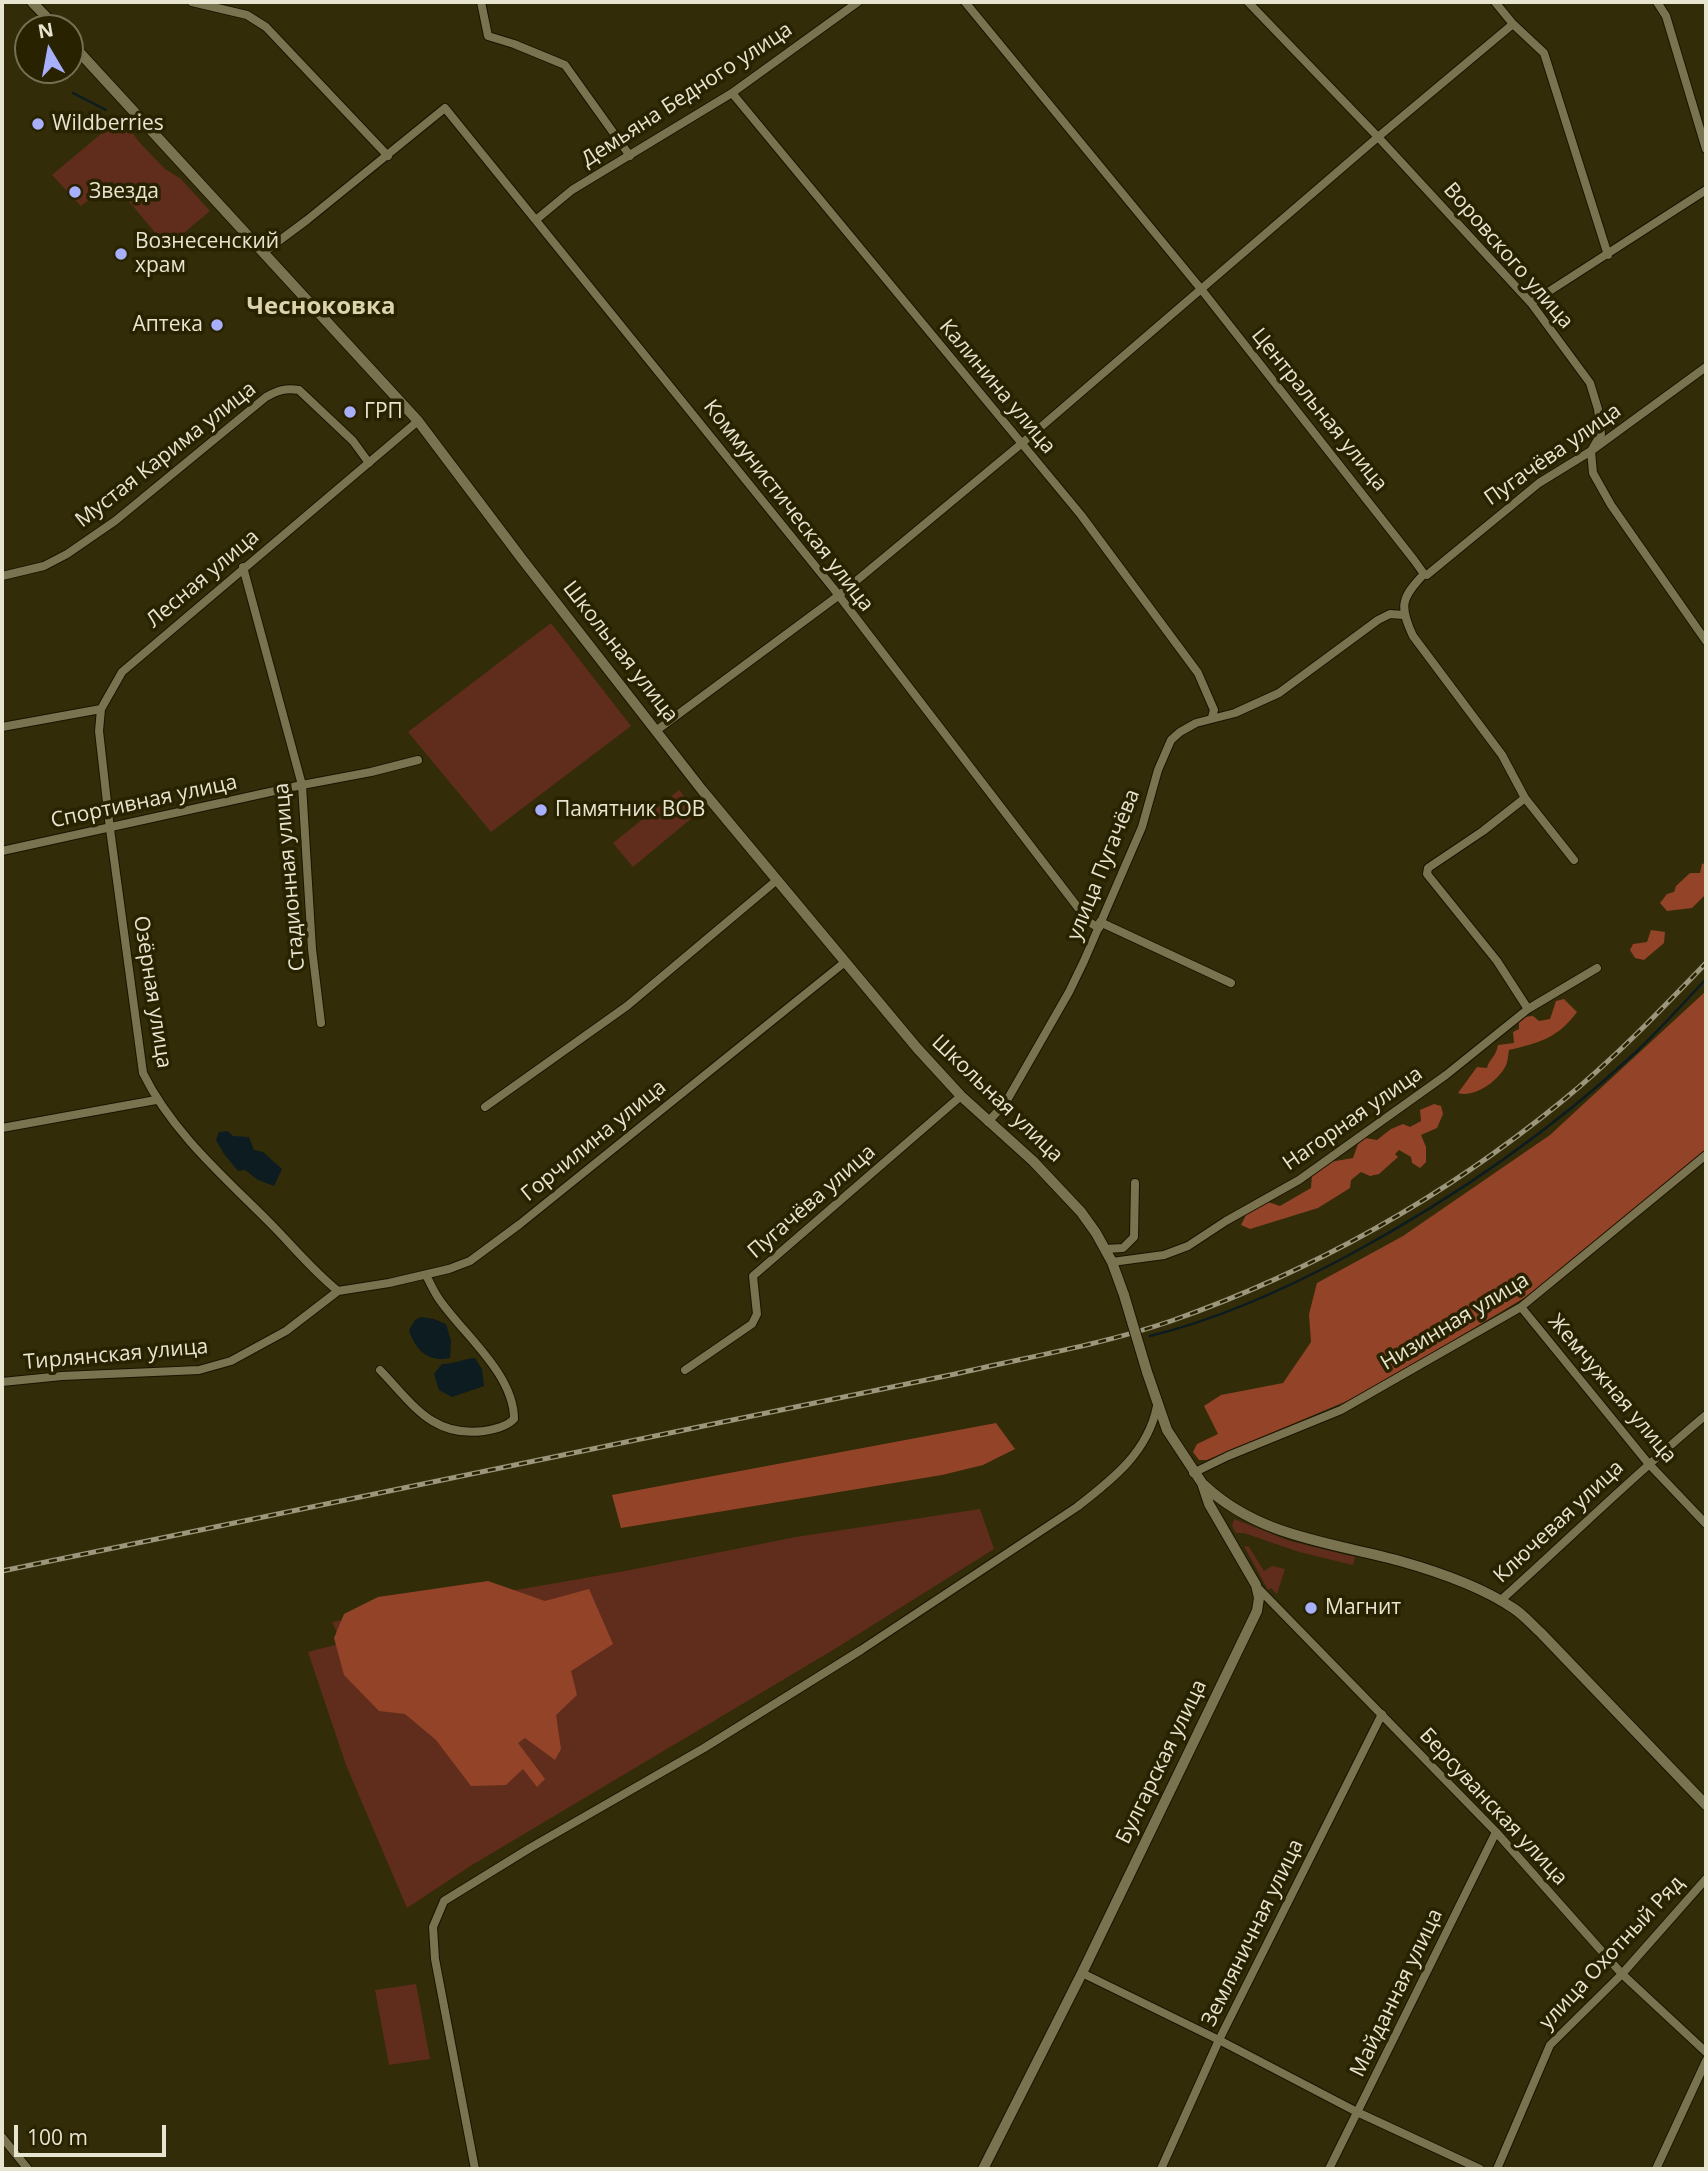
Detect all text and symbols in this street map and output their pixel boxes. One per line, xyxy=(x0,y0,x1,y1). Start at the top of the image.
north arrow xyxy=(14,14,84,84)
text: N xyxy=(36,16,56,44)
street label: Демьяна Бедного улица xyxy=(577,17,797,173)
place label: Wildberries xyxy=(52,111,164,137)
marker: Wildberries xyxy=(30,116,46,132)
street label: Воровского улица xyxy=(1438,178,1578,334)
place label: Звезда xyxy=(89,179,159,205)
marker: Звезда xyxy=(67,184,83,200)
place label: Вознесенский храм xyxy=(135,229,279,279)
marker: Вознесенский храм xyxy=(113,246,129,262)
district label: Чесноковка xyxy=(247,293,395,321)
place label: Аптека xyxy=(133,312,203,338)
street label: Калинина улица xyxy=(933,315,1061,459)
marker: Аптека xyxy=(209,317,225,333)
street label: Центральная улица xyxy=(1246,324,1392,496)
street label: Мустая Карима улица xyxy=(71,377,261,533)
street label: Коммунистическая улица xyxy=(698,395,878,617)
place label: ГРП xyxy=(364,399,403,425)
street label: Пугачёва улица xyxy=(1480,399,1626,511)
marker: ГРП xyxy=(342,404,358,420)
street label: Лесная улица xyxy=(142,525,264,633)
street label: Школьная улица xyxy=(557,576,683,728)
street label: Спортивная улица xyxy=(49,770,239,834)
street label: Стадионная улица xyxy=(269,782,311,972)
street label: улица Пугачёва xyxy=(1062,786,1146,944)
place label: Памятник ВОВ xyxy=(555,797,705,823)
marker: Памятник ВОВ xyxy=(533,802,549,818)
street label: Озёрная улица xyxy=(128,914,176,1070)
street label: Школьная улица xyxy=(926,1030,1068,1168)
street label: Нагорная улица xyxy=(1278,1062,1428,1176)
street label: Горчилина улица xyxy=(517,1075,671,1207)
street label: Пугачёва улица xyxy=(743,1140,881,1264)
street label: Низинная улица xyxy=(1376,1268,1534,1376)
street label: Жемчужная улица xyxy=(1542,1310,1682,1468)
street label: Тирлянская улица xyxy=(23,1334,209,1376)
street label: Ключевая улица xyxy=(1489,1455,1629,1589)
place label: Магнит xyxy=(1325,1595,1401,1621)
marker: Магнит xyxy=(1303,1600,1319,1616)
street label: Булгарская улица xyxy=(1111,1676,1213,1848)
street label: Берсуванская улица xyxy=(1414,1723,1572,1891)
street label: Земляничная улица xyxy=(1197,1835,1309,2031)
street label: улица Охотный Ряд xyxy=(1534,1871,1690,2035)
street label: Майданная улица xyxy=(1345,1905,1449,2081)
scale bar xyxy=(18,2112,170,2156)
text: 100 m xyxy=(27,2123,88,2151)

